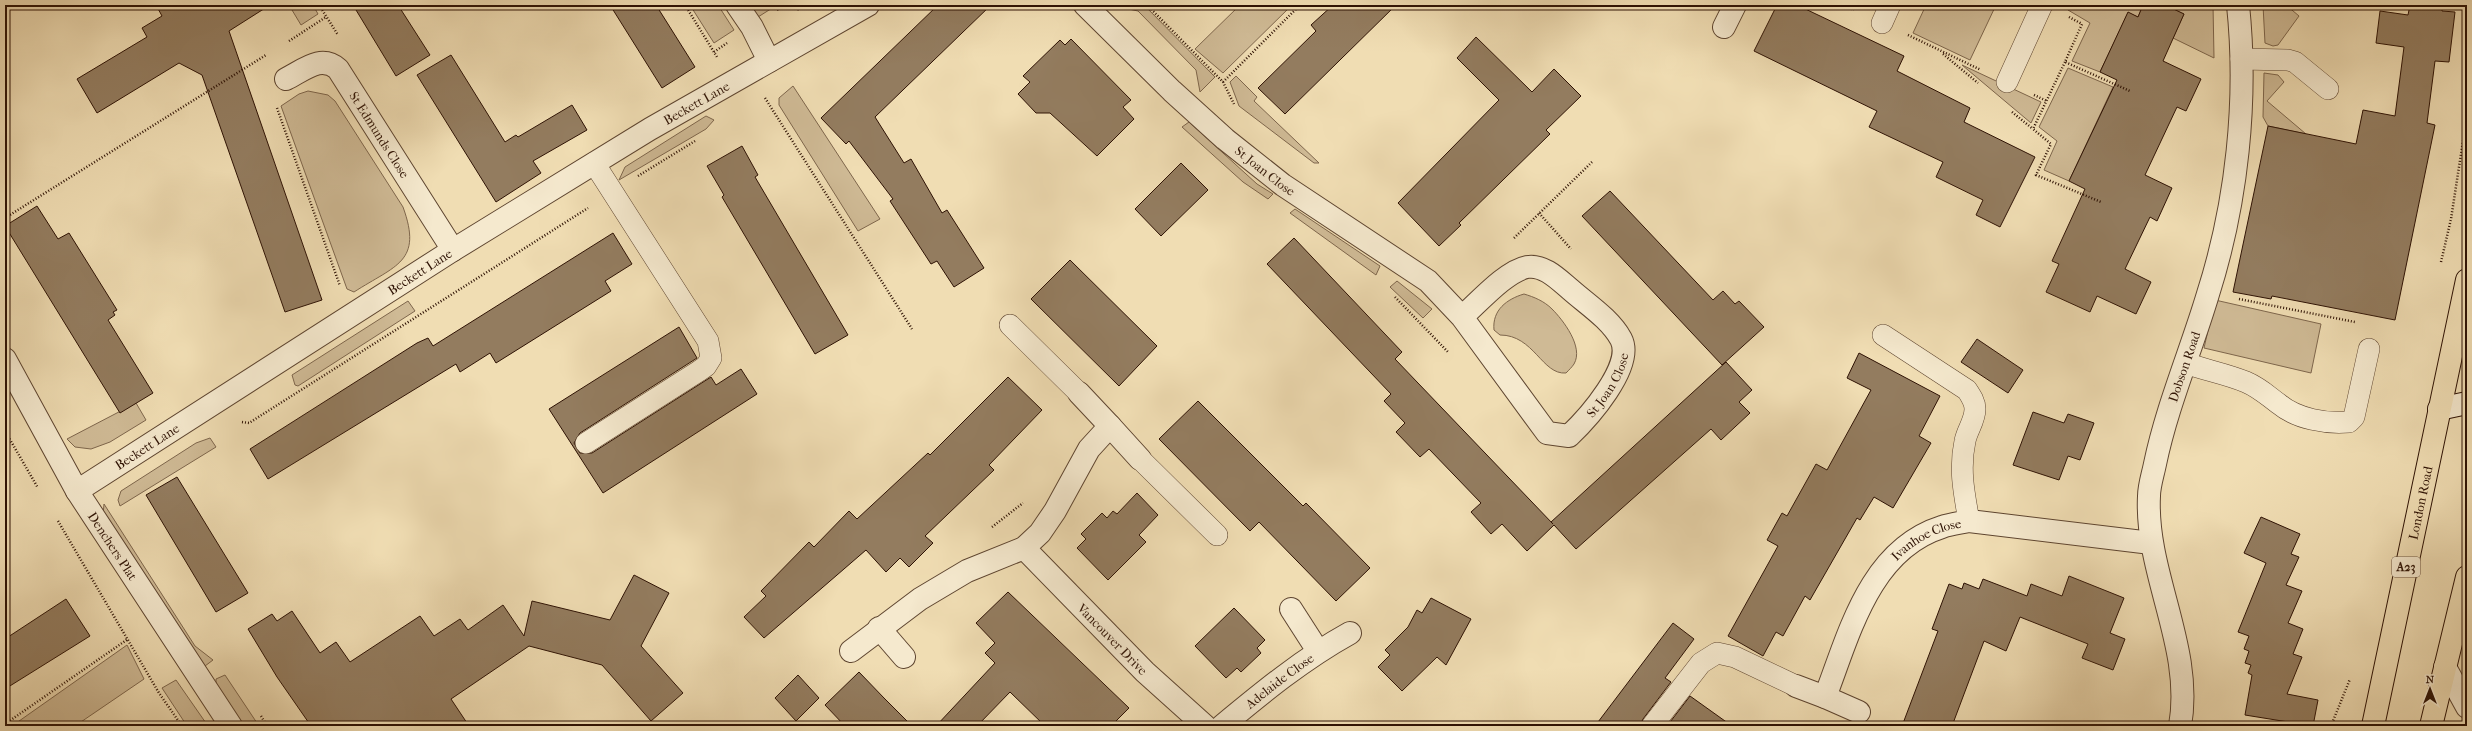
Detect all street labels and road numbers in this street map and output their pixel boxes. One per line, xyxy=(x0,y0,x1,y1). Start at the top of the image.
street label: Beckett Lane xyxy=(661,78,732,127)
street label: St Edmunds Close xyxy=(347,89,413,181)
street label: St Joan Close xyxy=(1232,143,1299,199)
street label: Beckett Lane xyxy=(385,245,455,298)
street label: Dobson Road xyxy=(2165,328,2203,404)
street label: St Joan Close xyxy=(1583,351,1631,420)
street label: Beckett Lane xyxy=(112,420,182,472)
street label: London Road xyxy=(2405,464,2435,541)
street label: Denchers Plat xyxy=(85,509,141,583)
street label: Ivanhoe Close xyxy=(1888,515,1963,563)
road number: A23 xyxy=(2392,557,2420,577)
street label: Vancouver Drive xyxy=(1074,600,1151,678)
street label: Adelaide Close xyxy=(1241,650,1317,712)

